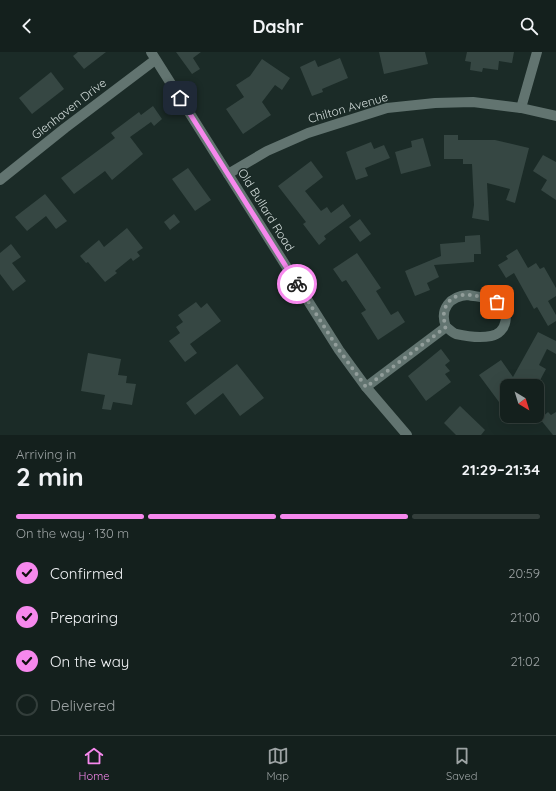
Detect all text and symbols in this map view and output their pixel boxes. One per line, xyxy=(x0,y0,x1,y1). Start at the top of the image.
icon: back xyxy=(16,15,38,37)
text: Dashr xyxy=(252,15,304,38)
icon: search xyxy=(518,15,540,37)
street label: Glenhaven Drive xyxy=(28,75,109,142)
pin xyxy=(163,81,197,115)
icon: home xyxy=(169,87,191,109)
street label: Chilton Avenue xyxy=(306,89,390,126)
street label: Old Bullard Road xyxy=(235,166,298,254)
courier xyxy=(277,264,317,304)
icon: bike xyxy=(286,273,308,295)
pin xyxy=(480,285,514,319)
icon: bag xyxy=(486,291,508,313)
north arrow xyxy=(500,379,544,423)
map controls xyxy=(500,379,544,423)
text: Arriving in xyxy=(16,446,76,462)
text: 2 min xyxy=(16,460,84,493)
text: 21:29–21:34 xyxy=(461,460,540,479)
text: On the way · 130 m xyxy=(16,525,129,541)
icon: check xyxy=(16,562,38,584)
text: Confirmed xyxy=(50,564,123,583)
text: 20:59 xyxy=(508,565,540,581)
icon: check xyxy=(16,606,38,628)
text: Preparing xyxy=(50,608,118,627)
text: 21:00 xyxy=(510,609,540,625)
icon: check xyxy=(16,650,38,672)
text: On the way xyxy=(50,652,129,671)
text: 21:02 xyxy=(511,653,540,669)
text: Delivered xyxy=(50,696,115,715)
tab: Home xyxy=(79,745,109,783)
tab: Map xyxy=(267,745,289,783)
tab: Saved xyxy=(446,745,477,783)

